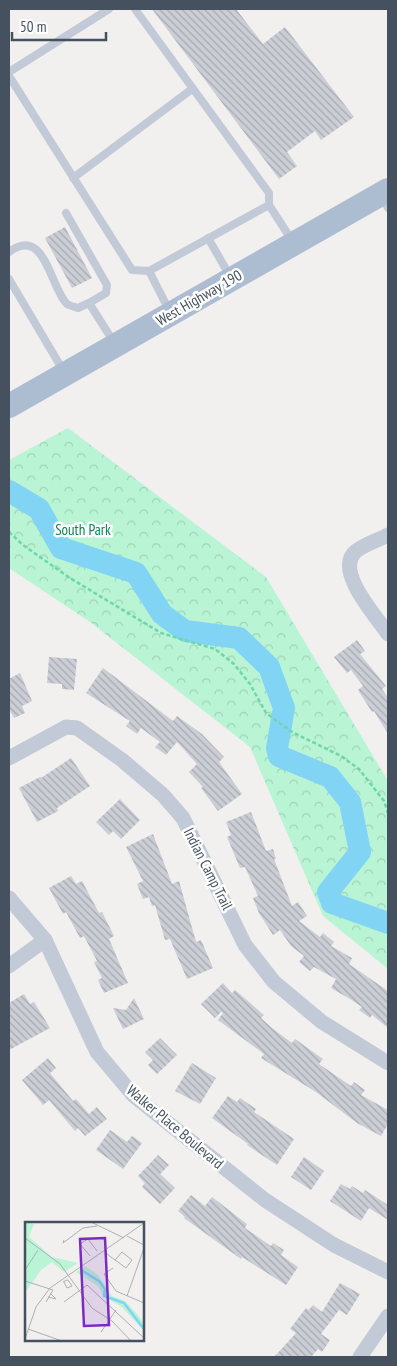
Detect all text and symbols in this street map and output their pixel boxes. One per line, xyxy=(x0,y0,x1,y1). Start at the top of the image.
scale bar xyxy=(12,10,106,42)
text: 50 m xyxy=(20,17,46,36)
street label: West Highway 190 xyxy=(152,265,245,330)
park label: South Park xyxy=(55,520,111,539)
street label: Indian Camp Trail xyxy=(180,825,237,913)
street label: Walker Place Boulevard xyxy=(123,1080,228,1173)
inset map xyxy=(25,1222,144,1341)

